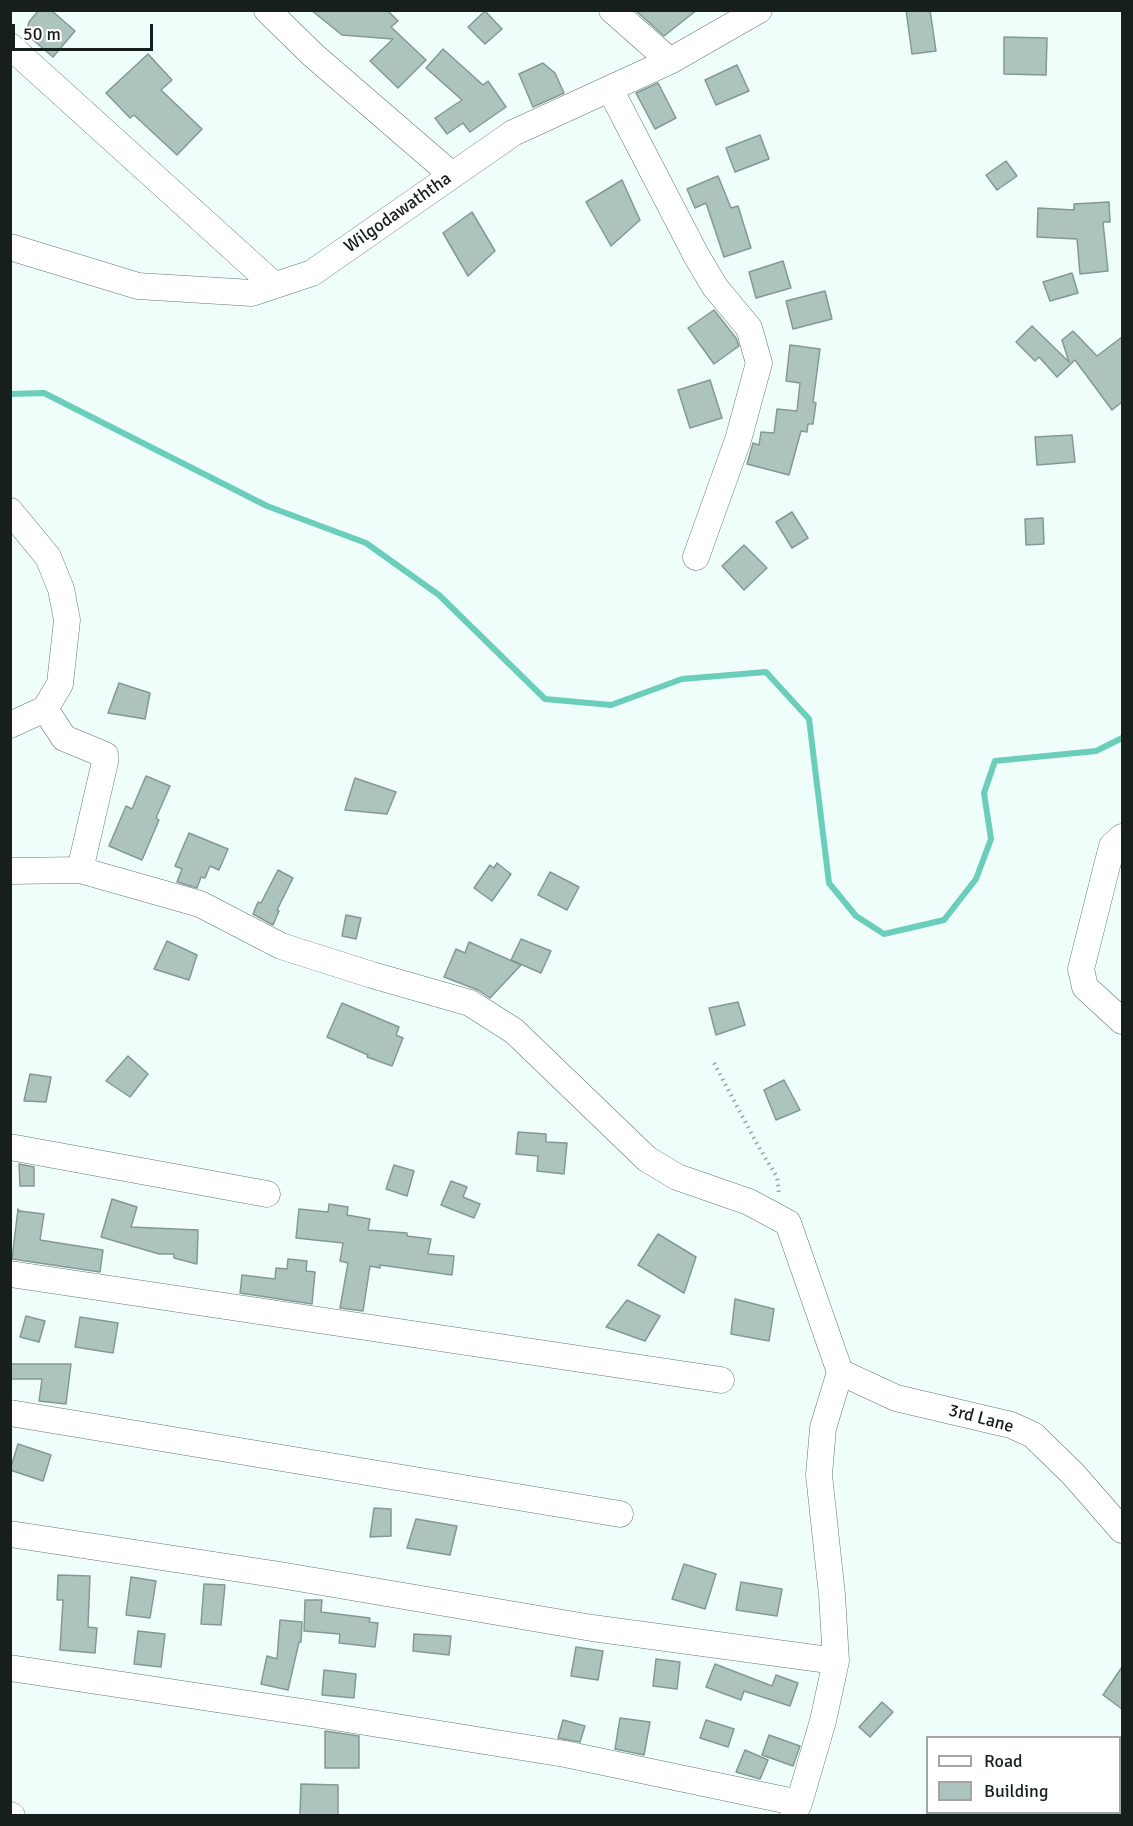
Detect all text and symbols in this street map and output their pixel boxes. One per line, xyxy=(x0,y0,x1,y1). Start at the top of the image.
scale bar xyxy=(15,12,156,50)
text: 50 m xyxy=(23,23,61,45)
street label: Wilgodawaththa xyxy=(340,168,456,258)
street label: 3rd Lane xyxy=(946,1400,1016,1438)
legend xyxy=(926,1736,1121,1814)
text: Road xyxy=(984,1750,1023,1772)
text: Building xyxy=(984,1780,1048,1802)

